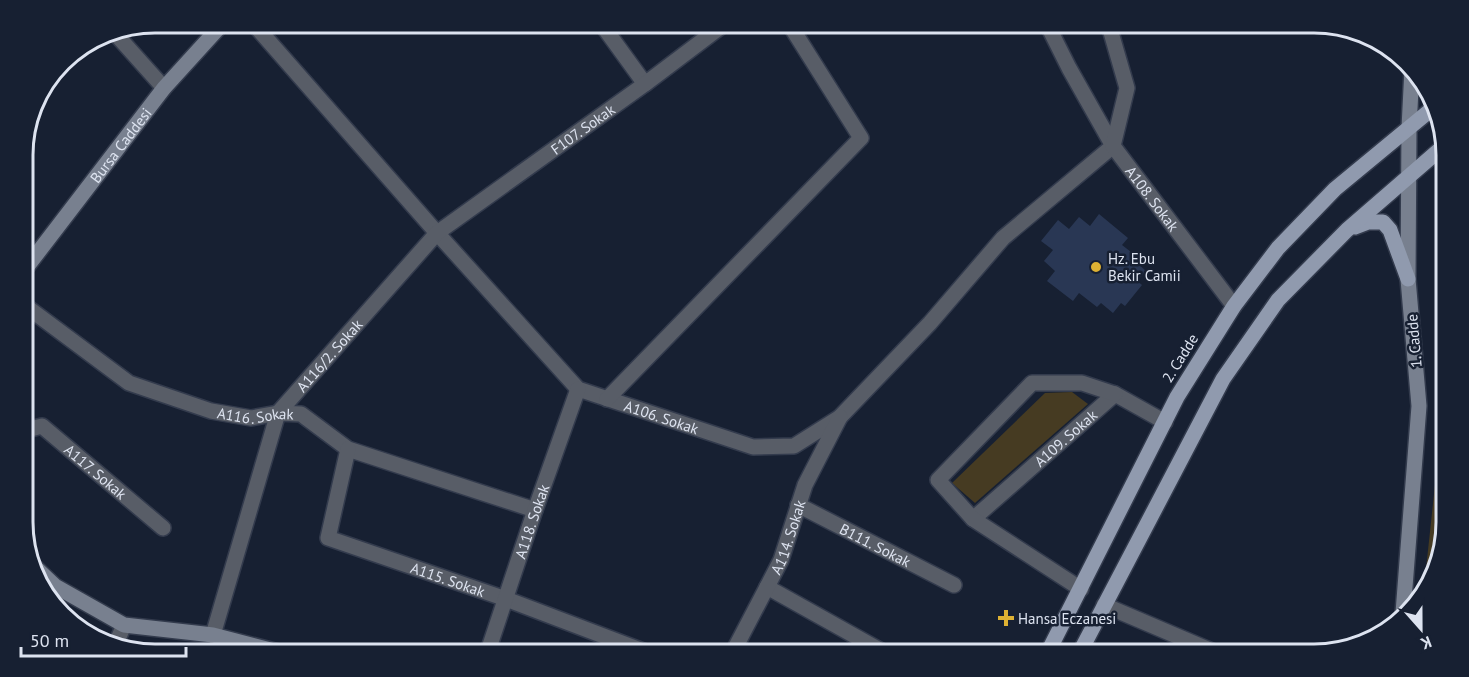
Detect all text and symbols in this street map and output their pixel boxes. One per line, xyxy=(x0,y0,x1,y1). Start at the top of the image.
street label: F107. Sokak xyxy=(547,99,619,158)
street label: Bursa Caddesi xyxy=(86,104,155,186)
street label: A108. Sokak xyxy=(1122,162,1184,236)
place label: Hz. Ebu Bekir Camii xyxy=(1108,249,1181,285)
marker: Hz. Ebu Bekir Camii xyxy=(1089,260,1103,274)
street label: 1. Cadde xyxy=(1402,313,1426,369)
street label: A116/2. Sokak xyxy=(292,314,367,396)
street label: 2. Cadde xyxy=(1158,330,1202,386)
street label: A106. Sokak xyxy=(622,396,702,438)
street label: A116. Sokak xyxy=(216,403,295,427)
street label: A109. Sokak xyxy=(1030,405,1101,470)
street label: A117. Sokak xyxy=(61,440,131,503)
street label: A118. Sokak xyxy=(510,481,553,561)
street label: A114. Sokak xyxy=(766,497,809,577)
street label: B111. Sokak xyxy=(837,519,915,571)
street label: A115. Sokak xyxy=(408,558,488,601)
north arrow xyxy=(1391,599,1451,659)
place label: Hansa Eczanesi xyxy=(1018,609,1116,628)
marker: Hansa Eczanesi xyxy=(999,611,1013,625)
scale bar xyxy=(21,620,186,658)
text: 50 m xyxy=(30,629,69,652)
text: K xyxy=(1418,632,1435,654)

